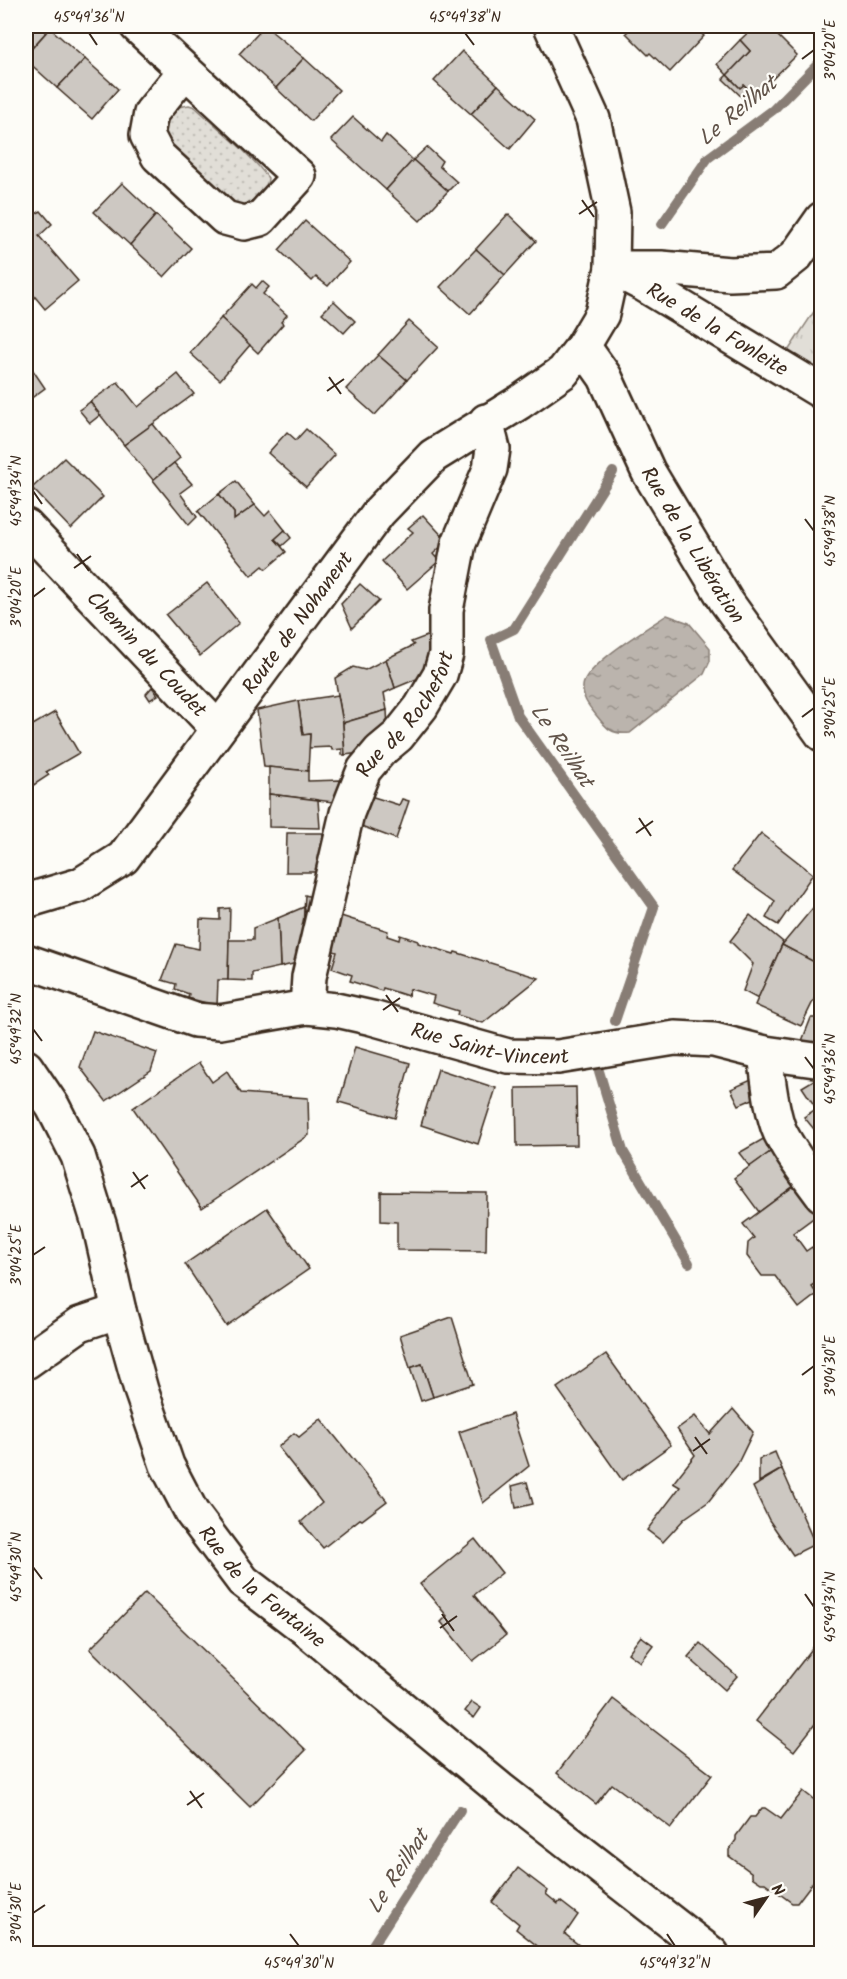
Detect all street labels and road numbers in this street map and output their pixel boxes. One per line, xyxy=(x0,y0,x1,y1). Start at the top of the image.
street label: Rue de la Fonleite xyxy=(639,275,795,386)
street label: Rue de la Libération xyxy=(631,461,753,632)
street label: Route de Nohanent xyxy=(234,544,363,702)
street label: Chemin du Coudet xyxy=(78,584,215,726)
street label: Rue de Rochefort xyxy=(348,647,464,782)
street label: Rue Saint-Vincent xyxy=(407,1015,572,1075)
street label: Rue de la Fontaine xyxy=(189,1519,333,1658)

